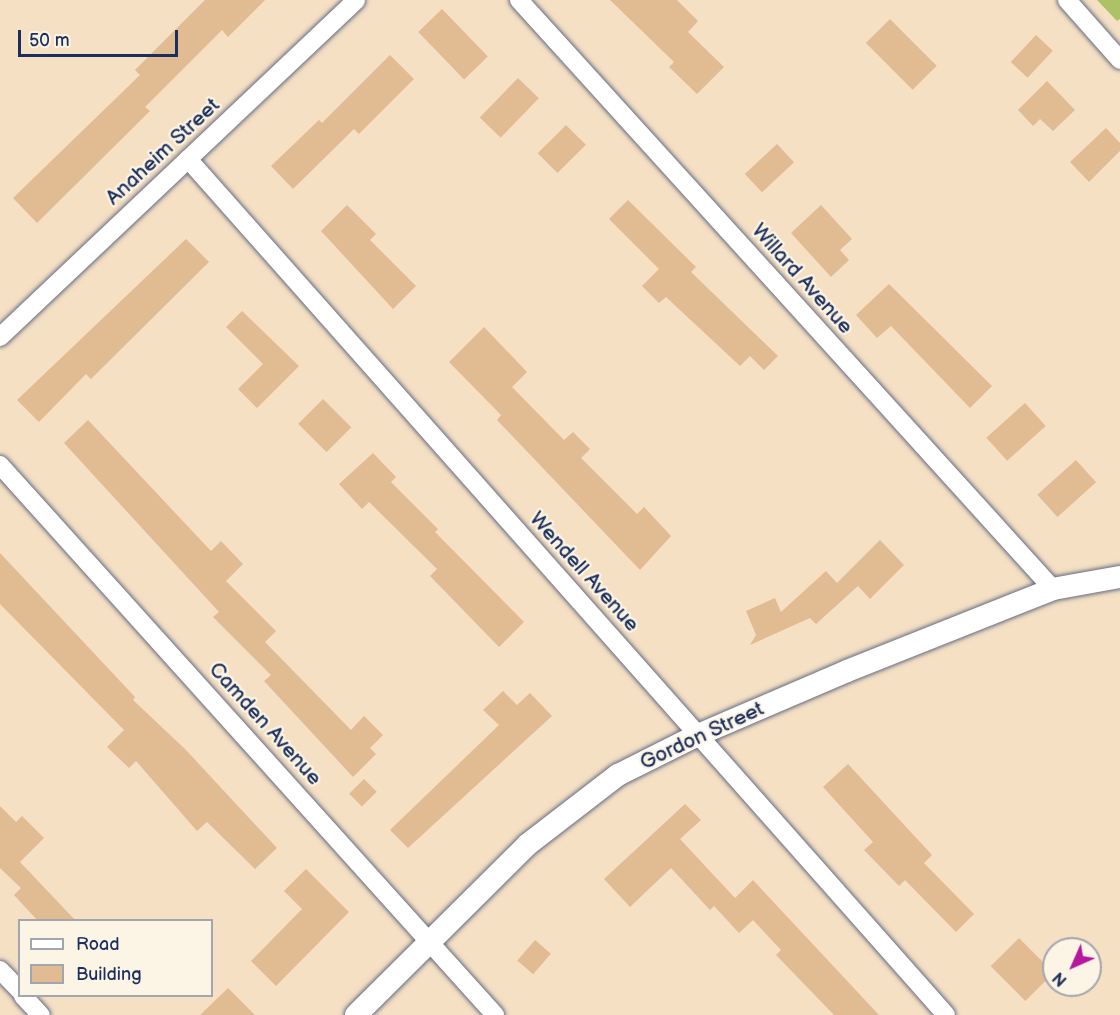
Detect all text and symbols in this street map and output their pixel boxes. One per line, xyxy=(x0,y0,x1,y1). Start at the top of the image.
scale bar xyxy=(21,18,182,56)
text: 50 m xyxy=(29,30,70,51)
street label: Anaheim Street xyxy=(101,93,225,211)
street label: Willard Avenue xyxy=(746,219,858,339)
street label: Wendell Avenue xyxy=(524,507,644,637)
street label: Camden Avenue xyxy=(203,657,327,791)
street label: Gordon Street xyxy=(636,696,768,776)
legend xyxy=(18,919,213,997)
text: Road xyxy=(76,934,120,955)
north arrow xyxy=(1042,937,1102,997)
text: Building xyxy=(76,964,142,985)
text: N xyxy=(1049,968,1071,990)

